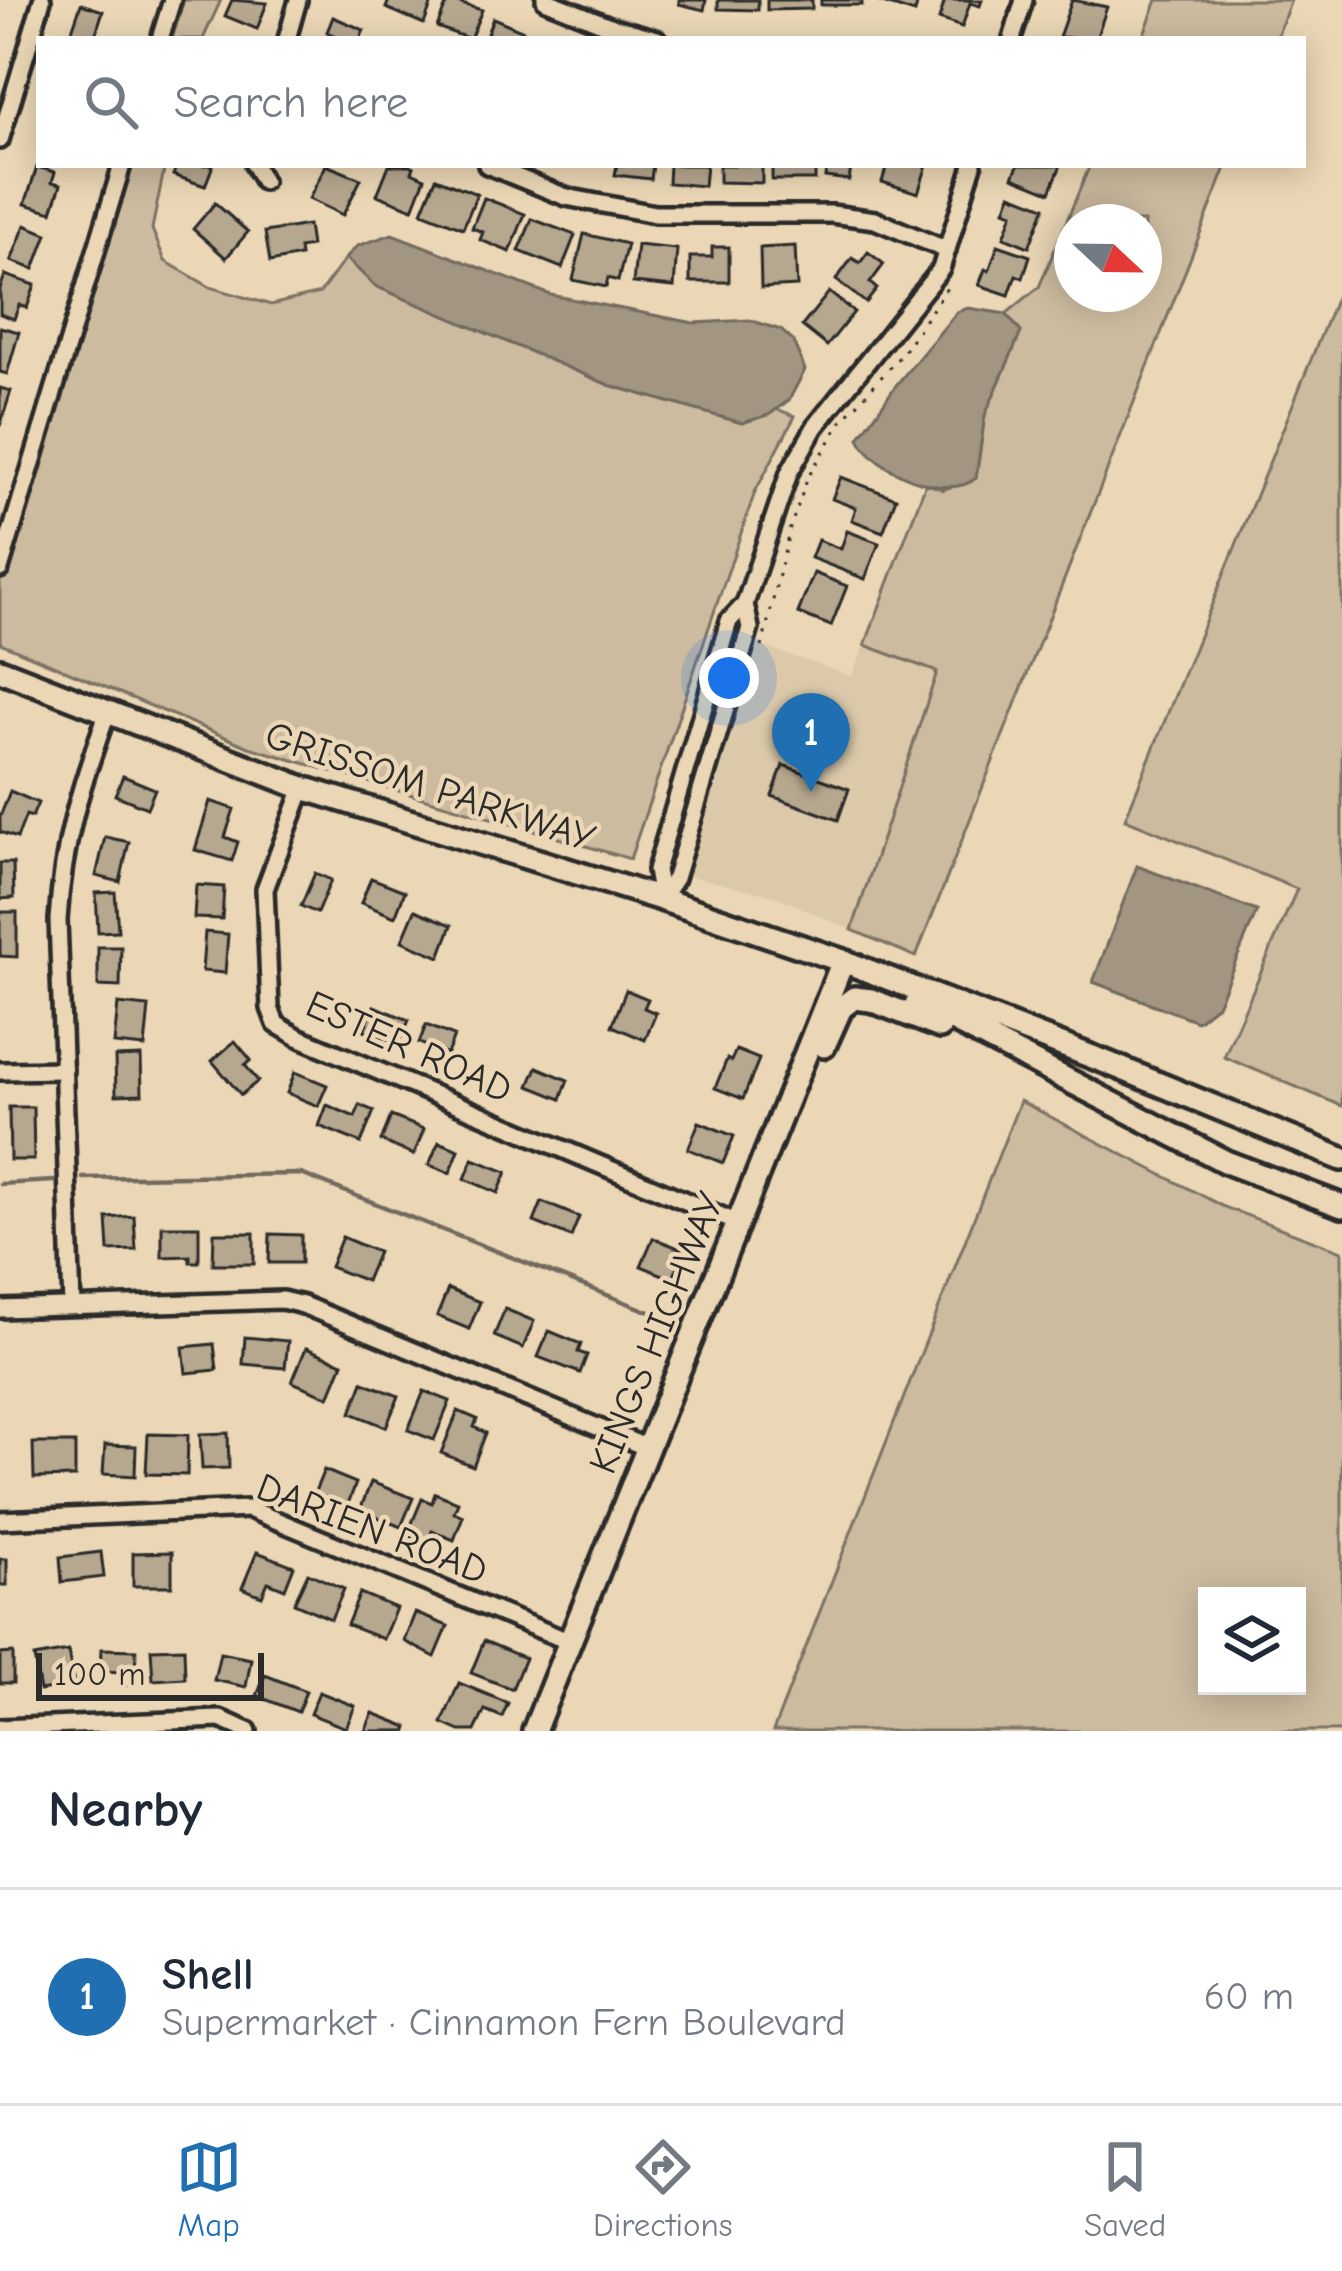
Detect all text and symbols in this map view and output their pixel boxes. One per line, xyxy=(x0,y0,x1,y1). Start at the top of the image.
search box xyxy=(36,36,1306,168)
icon: search xyxy=(78,69,144,135)
text: Search here xyxy=(174,76,408,128)
north arrow xyxy=(1054,204,1162,312)
your location xyxy=(699,648,759,708)
pin: 1 xyxy=(772,693,850,792)
street label: GRISSOM PARKWAY xyxy=(260,713,600,861)
street label: ESTER ROAD xyxy=(299,982,519,1112)
street label: KINGS HIGHWAY xyxy=(580,1186,734,1480)
street label: DARIEN ROAD xyxy=(250,1464,494,1594)
map controls xyxy=(1198,1587,1306,1695)
button: layers xyxy=(1198,1587,1306,1695)
scale bar xyxy=(36,1647,264,1700)
text: 100 m xyxy=(54,1655,146,1693)
text: Nearby xyxy=(48,1780,202,1839)
text: Shell xyxy=(162,1948,254,2000)
text: 1 xyxy=(79,1974,95,2019)
text: 60 m xyxy=(1204,1974,1294,2019)
text: Supermarket · Cinnamon Fern Boulevard xyxy=(162,2000,846,2045)
tab: Map xyxy=(176,2134,242,2244)
tab: Directions xyxy=(593,2134,733,2244)
tab: Saved xyxy=(1084,2134,1166,2244)

